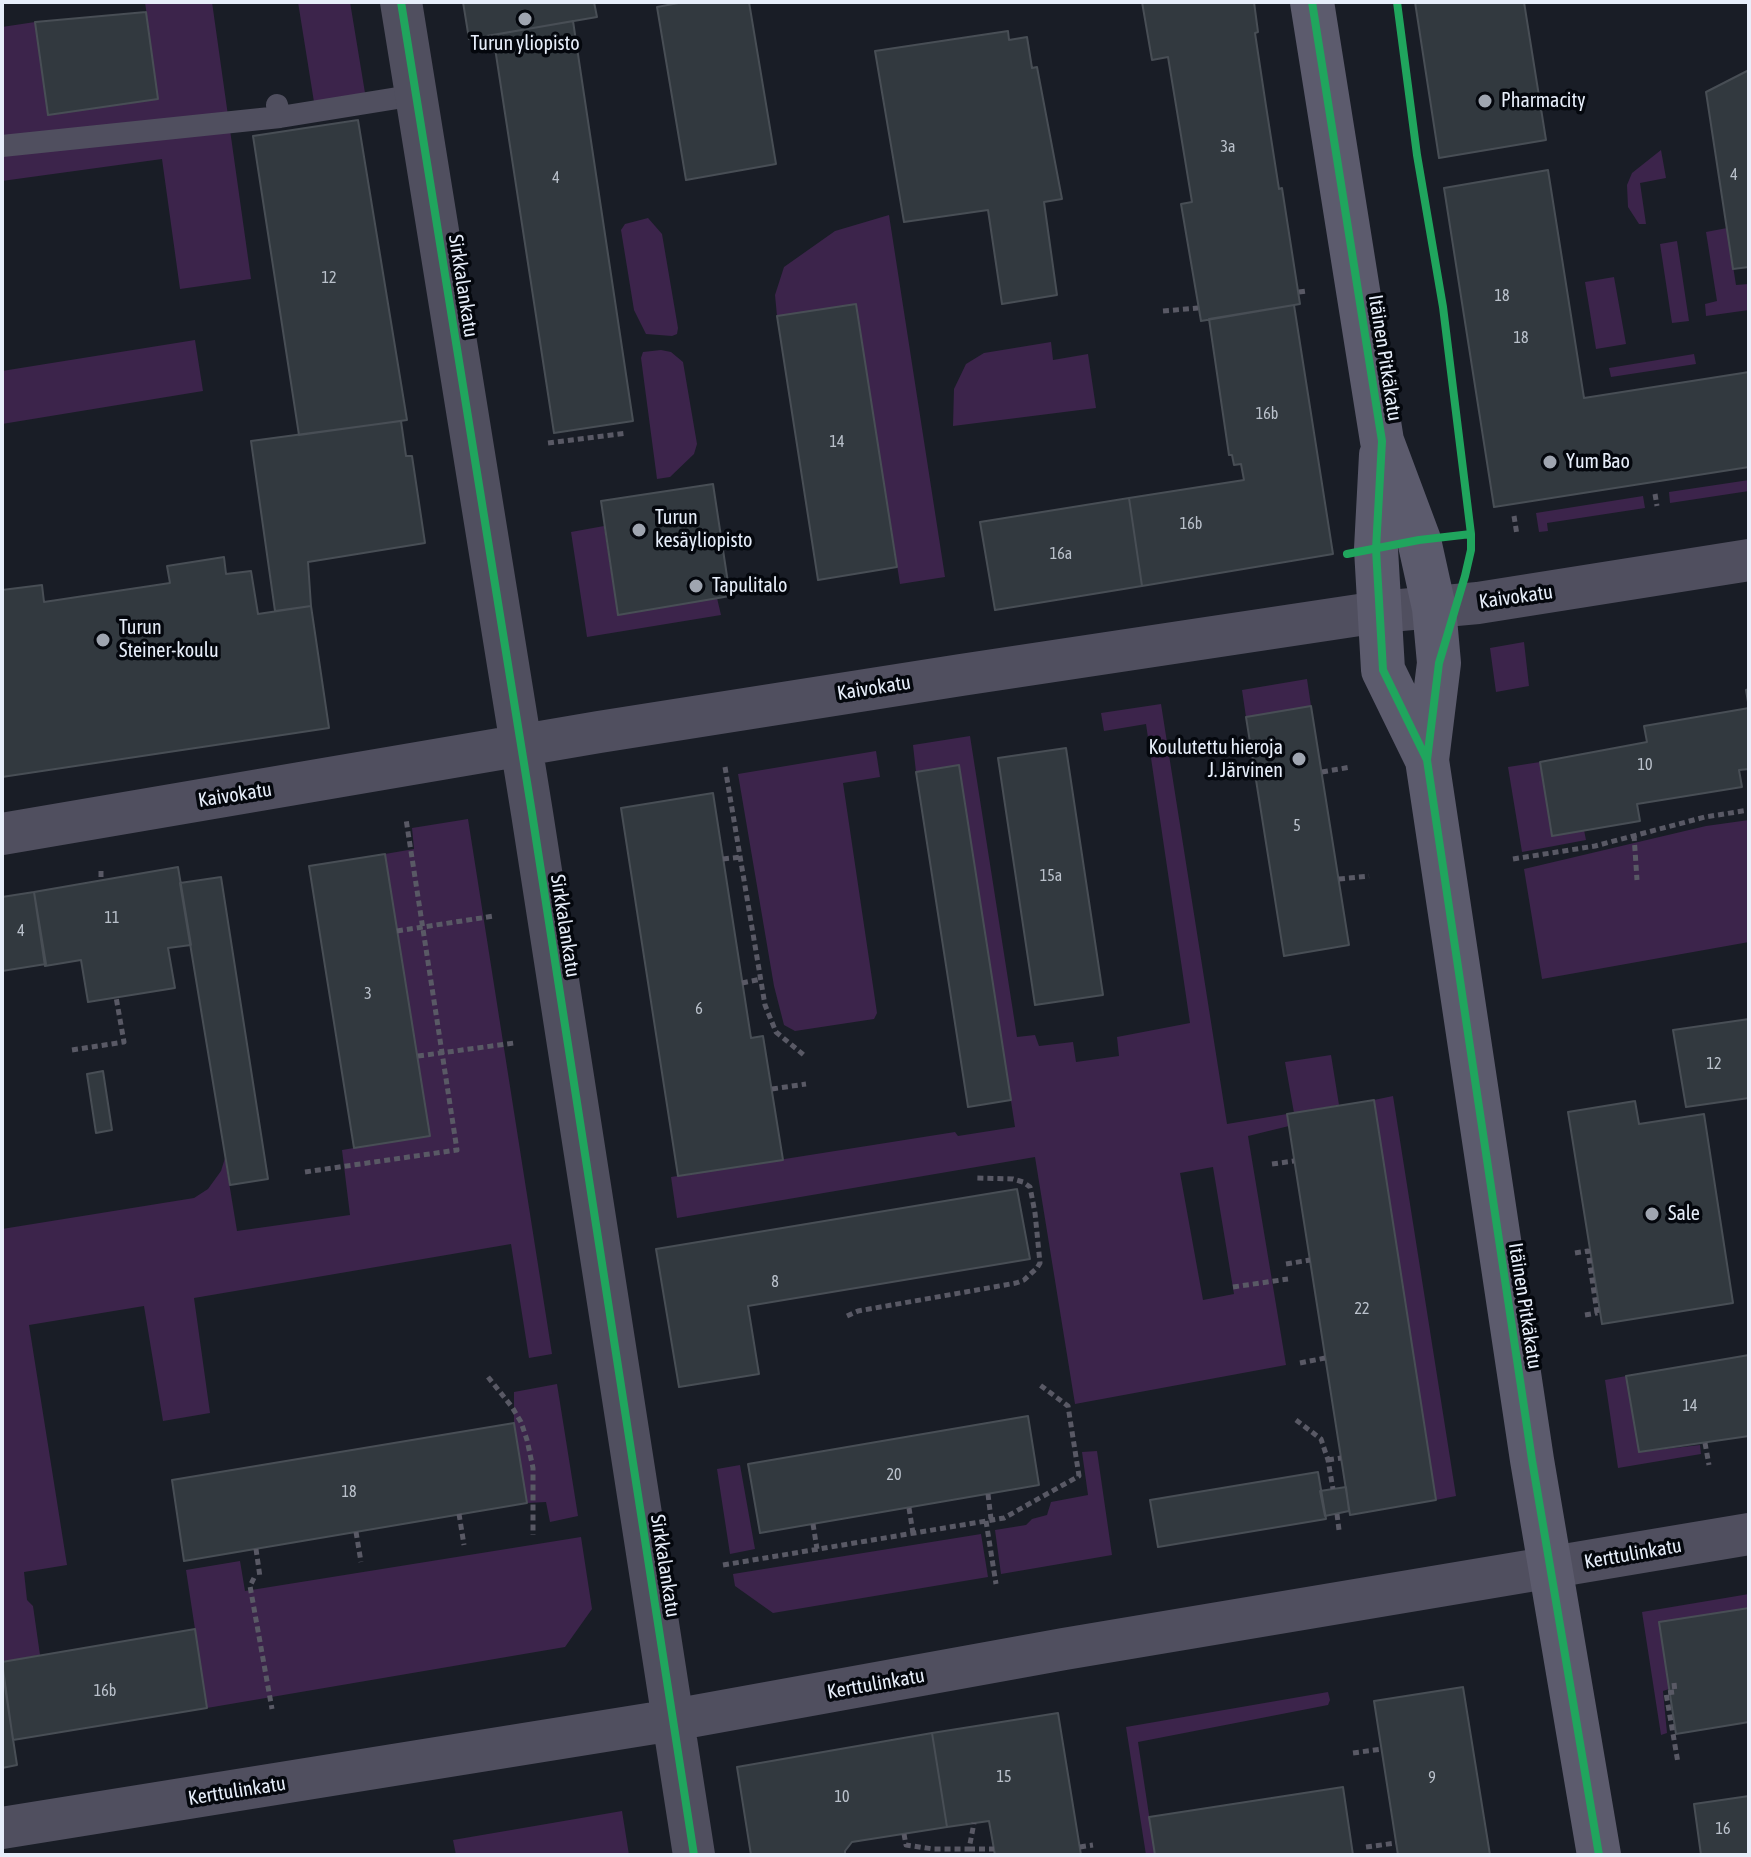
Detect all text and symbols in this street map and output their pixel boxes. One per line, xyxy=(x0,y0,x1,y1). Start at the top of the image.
marker: Turun yliopisto xyxy=(516,10,534,28)
place label: Turun yliopisto xyxy=(470,32,580,56)
place label: Pharmacity xyxy=(1501,89,1585,113)
marker: Pharmacity xyxy=(1476,92,1494,110)
house number: 3a xyxy=(1221,137,1235,157)
house number: 4 xyxy=(1730,165,1738,185)
house number: 4 xyxy=(552,168,560,188)
street label: Sirkkalankatu xyxy=(443,233,483,339)
house number: 12 xyxy=(321,268,337,288)
house number: 18 xyxy=(1494,286,1510,306)
street label: Itäinen Pitkäkatu xyxy=(1363,293,1407,423)
house number: 18 xyxy=(1513,328,1529,348)
house number: 16b xyxy=(1256,404,1278,424)
house number: 14 xyxy=(829,432,845,452)
place label: Yum Bao xyxy=(1566,450,1630,474)
marker: Yum Bao xyxy=(1541,453,1559,471)
place label: Turun kesäyliopisto xyxy=(655,506,752,553)
house number: 16b xyxy=(1180,514,1202,534)
marker: Turun kesäyliopisto xyxy=(630,521,648,539)
house number: 16a xyxy=(1050,544,1072,564)
place label: Tapulitalo xyxy=(712,574,787,598)
marker: Tapulitalo xyxy=(687,577,705,595)
street label: Kaivokatu xyxy=(1478,580,1554,614)
place label: Turun Steiner-koulu xyxy=(119,616,219,663)
marker: Turun Steiner-koulu xyxy=(94,631,112,649)
street label: Kaivokatu xyxy=(835,670,913,706)
place label: Koulutettu hieroja J. Järvinen xyxy=(1148,736,1283,783)
marker: Koulutettu hieroja J. Järvinen xyxy=(1290,750,1308,768)
house number: 10 xyxy=(1637,755,1653,775)
street label: Kaivokatu xyxy=(196,777,274,813)
house number: 5 xyxy=(1293,816,1301,836)
house number: 15a xyxy=(1040,866,1062,886)
street label: Sirkkalankatu xyxy=(545,873,585,979)
house number: 11 xyxy=(104,908,120,928)
house number: 4 xyxy=(17,921,25,941)
house number: 3 xyxy=(364,984,372,1004)
house number: 6 xyxy=(695,999,703,1019)
house number: 12 xyxy=(1706,1054,1722,1074)
place label: Sale xyxy=(1668,1202,1700,1226)
marker: Sale xyxy=(1643,1205,1661,1223)
street label: Itäinen Pitkäkatu xyxy=(1503,1241,1547,1371)
house number: 8 xyxy=(771,1272,779,1292)
house number: 22 xyxy=(1354,1299,1370,1319)
house number: 14 xyxy=(1682,1396,1698,1416)
house number: 20 xyxy=(886,1465,902,1485)
house number: 18 xyxy=(341,1482,357,1502)
street label: Sirkkalankatu xyxy=(645,1513,685,1619)
street label: Kerttulinkatu xyxy=(1582,1534,1684,1574)
street label: Kerttulinkatu xyxy=(825,1664,927,1704)
house number: 16b xyxy=(94,1681,116,1701)
house number: 15 xyxy=(996,1767,1012,1787)
house number: 9 xyxy=(1428,1768,1436,1788)
street label: Kerttulinkatu xyxy=(186,1771,288,1811)
house number: 10 xyxy=(834,1787,850,1807)
house number: 16 xyxy=(1715,1819,1731,1839)

